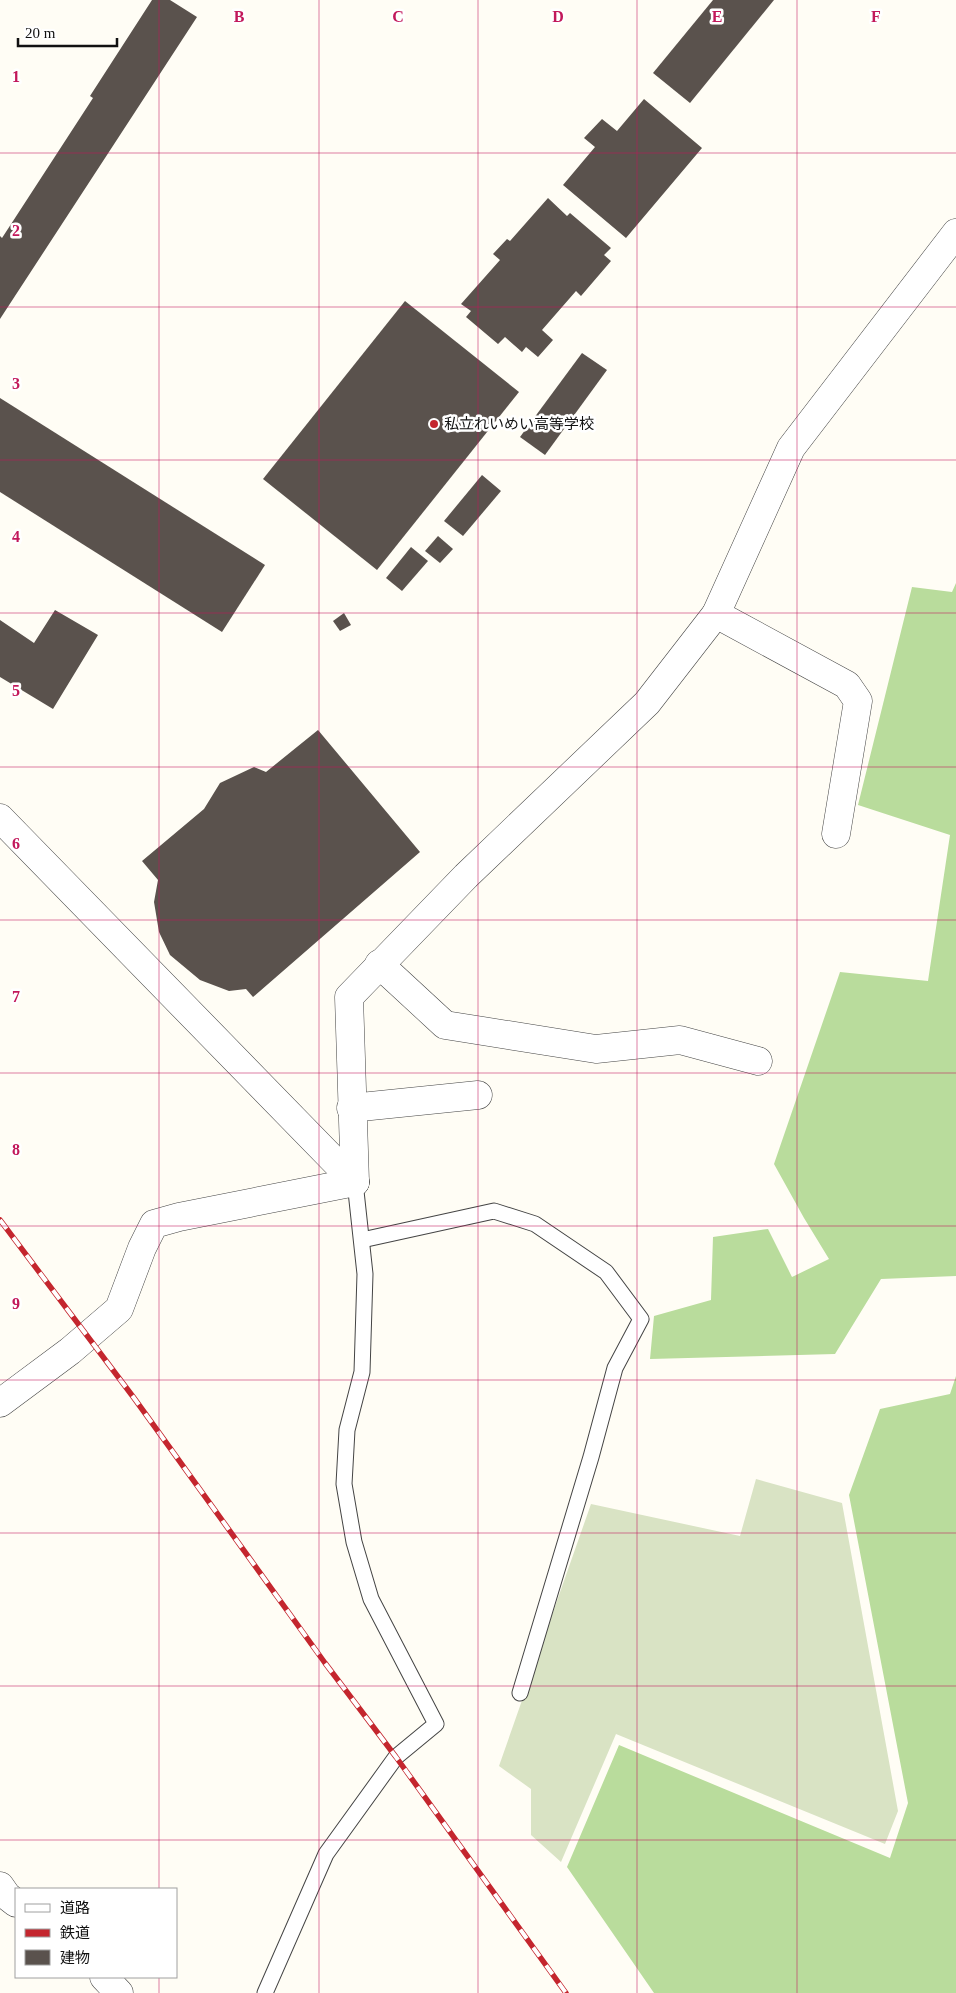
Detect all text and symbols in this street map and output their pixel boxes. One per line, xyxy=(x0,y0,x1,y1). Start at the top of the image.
text: B xyxy=(234,8,245,25)
text: C xyxy=(392,8,404,25)
text: D xyxy=(552,8,564,25)
text: E xyxy=(712,8,722,25)
text: F xyxy=(871,8,881,25)
scale bar xyxy=(18,15,116,47)
text: 20 m xyxy=(25,25,56,41)
text: 1 xyxy=(12,68,20,85)
text: 2 xyxy=(12,222,20,239)
text: 3 xyxy=(12,375,20,392)
place label: 私立れいめい高等学校 xyxy=(444,416,594,432)
marker: 私立れいめい高等学校 xyxy=(428,418,440,430)
text: 4 xyxy=(12,528,20,545)
text: 5 xyxy=(12,682,20,699)
text: 6 xyxy=(12,835,20,852)
text: 7 xyxy=(12,988,20,1005)
text: 8 xyxy=(12,1141,20,1158)
text: 9 xyxy=(12,1295,20,1312)
legend xyxy=(15,1888,178,1978)
text: 道路 xyxy=(60,1900,90,1916)
text: 鉄道 xyxy=(60,1925,90,1941)
text: 建物 xyxy=(60,1950,90,1966)

